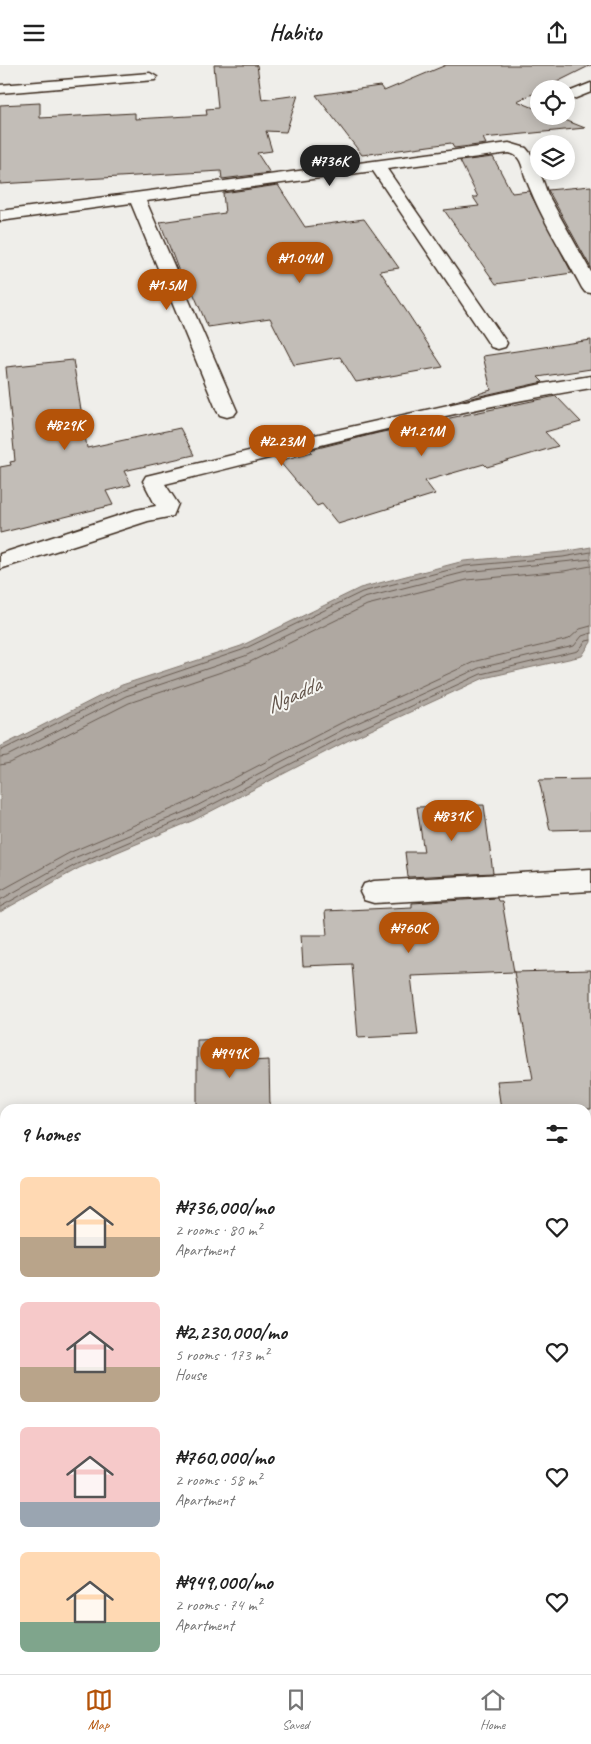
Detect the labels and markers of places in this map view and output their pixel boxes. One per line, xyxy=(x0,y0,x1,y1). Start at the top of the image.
pin: ₦736K xyxy=(295,145,365,187)
pin: ₦1.04M xyxy=(259,241,341,284)
pin: ₦1.5M xyxy=(132,269,202,311)
pin: ₦829K xyxy=(30,409,100,451)
pin: ₦1.21M xyxy=(381,415,463,457)
pin: ₦2.23M xyxy=(241,425,323,467)
pin: ₦831K xyxy=(417,799,487,842)
pin: ₦760K xyxy=(374,911,444,954)
pin: ₦949K xyxy=(195,1037,265,1079)

